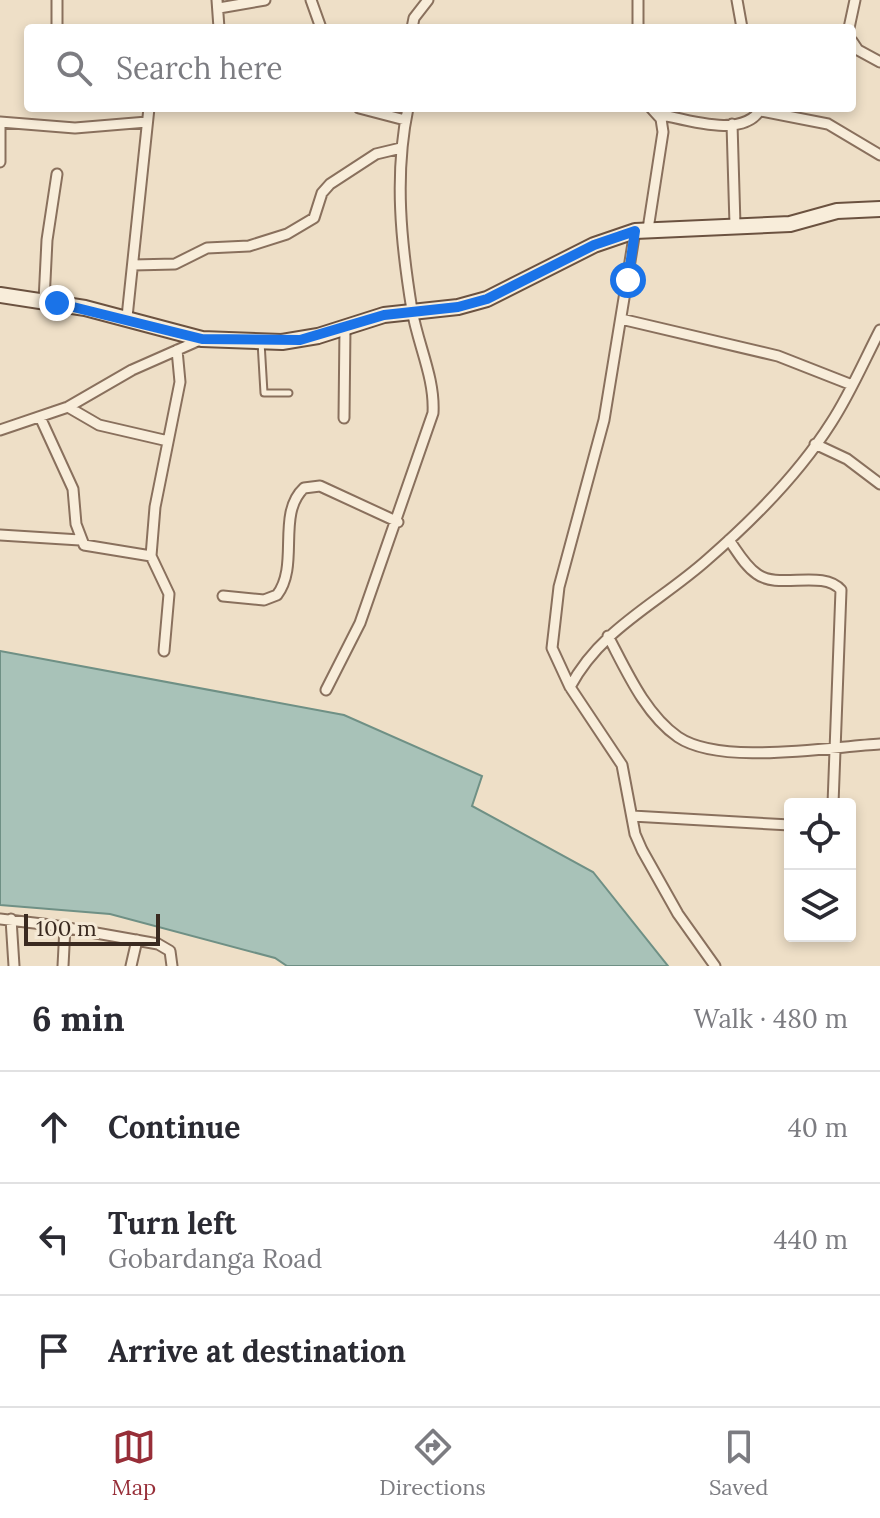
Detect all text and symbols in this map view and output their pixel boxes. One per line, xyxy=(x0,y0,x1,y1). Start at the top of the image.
search box xyxy=(24,24,856,112)
icon: search xyxy=(52,46,96,90)
text: Search here xyxy=(116,49,283,87)
route start xyxy=(610,262,646,298)
route end xyxy=(39,285,75,321)
map controls xyxy=(784,798,856,942)
button: locate xyxy=(784,798,856,870)
button: layers xyxy=(784,870,856,942)
scale bar xyxy=(24,910,160,946)
text: 100 m xyxy=(36,914,97,942)
text: 6 min xyxy=(32,997,125,1040)
text: Walk · 480 m xyxy=(694,1002,848,1035)
icon: ahead xyxy=(32,1105,76,1149)
text: Continue xyxy=(108,1108,240,1146)
text: 40 m xyxy=(788,1111,848,1144)
text: Turn left xyxy=(108,1204,236,1242)
icon: left xyxy=(32,1217,76,1261)
text: 440 m xyxy=(774,1223,848,1256)
text: Gobardanga Road xyxy=(108,1242,322,1275)
icon: arrive xyxy=(32,1329,76,1373)
text: Arrive at destination xyxy=(108,1332,406,1370)
tab: Map xyxy=(112,1425,156,1501)
tab: Directions xyxy=(379,1425,486,1501)
tab: Saved xyxy=(709,1425,768,1501)

